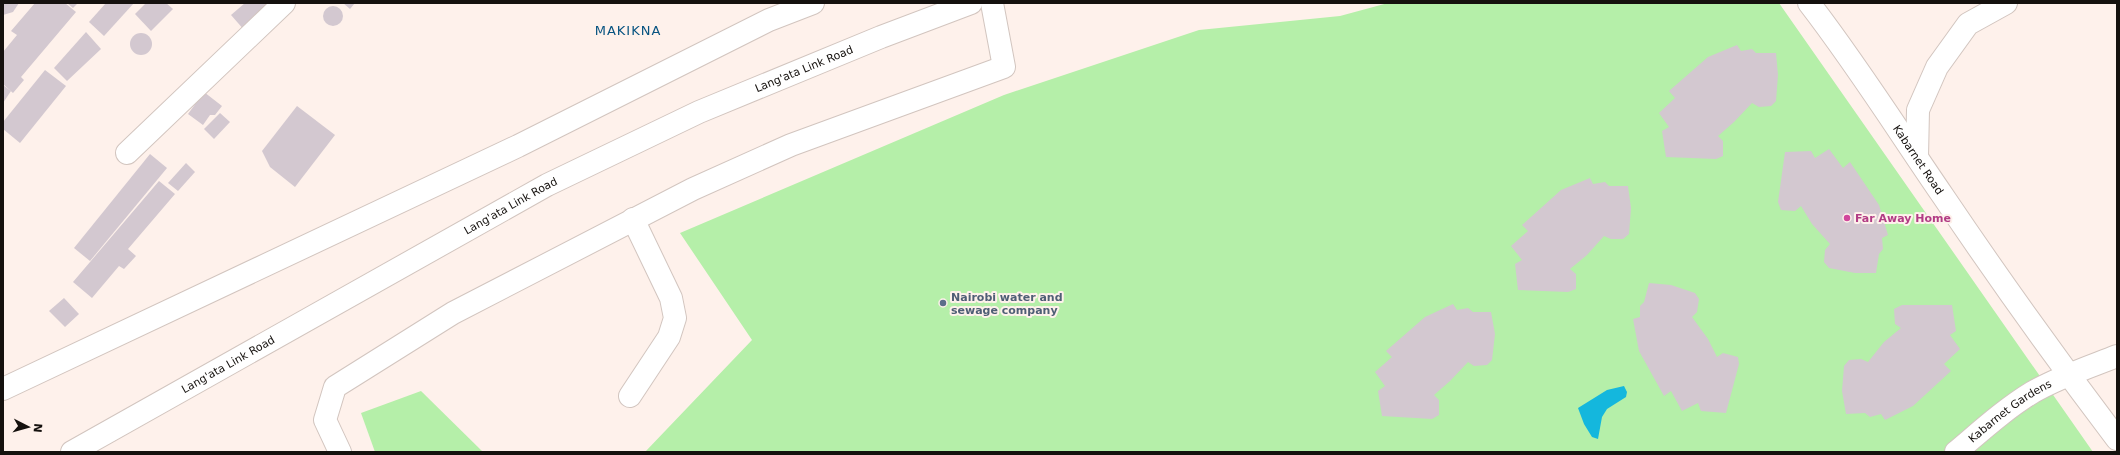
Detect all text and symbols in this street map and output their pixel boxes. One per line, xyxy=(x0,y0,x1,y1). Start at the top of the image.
district label: MAKIKNA xyxy=(595,23,661,38)
street label: Lang'ata Link Road xyxy=(753,43,855,95)
street label: Kabarnet Road xyxy=(1890,123,1946,197)
street label: Lang'ata Link Road xyxy=(462,175,560,237)
place label: Far Away Home xyxy=(1855,212,1951,225)
marker: Far Away Home xyxy=(1842,213,1852,223)
place label: Nairobi water and sewage company xyxy=(951,291,1063,317)
marker: Nairobi water and sewage company xyxy=(938,298,948,308)
street label: Lang'ata Link Road xyxy=(179,333,277,396)
street label: Kabarnet Gardens xyxy=(1966,377,2054,446)
north arrow xyxy=(8,407,48,447)
text: N xyxy=(31,423,44,433)

